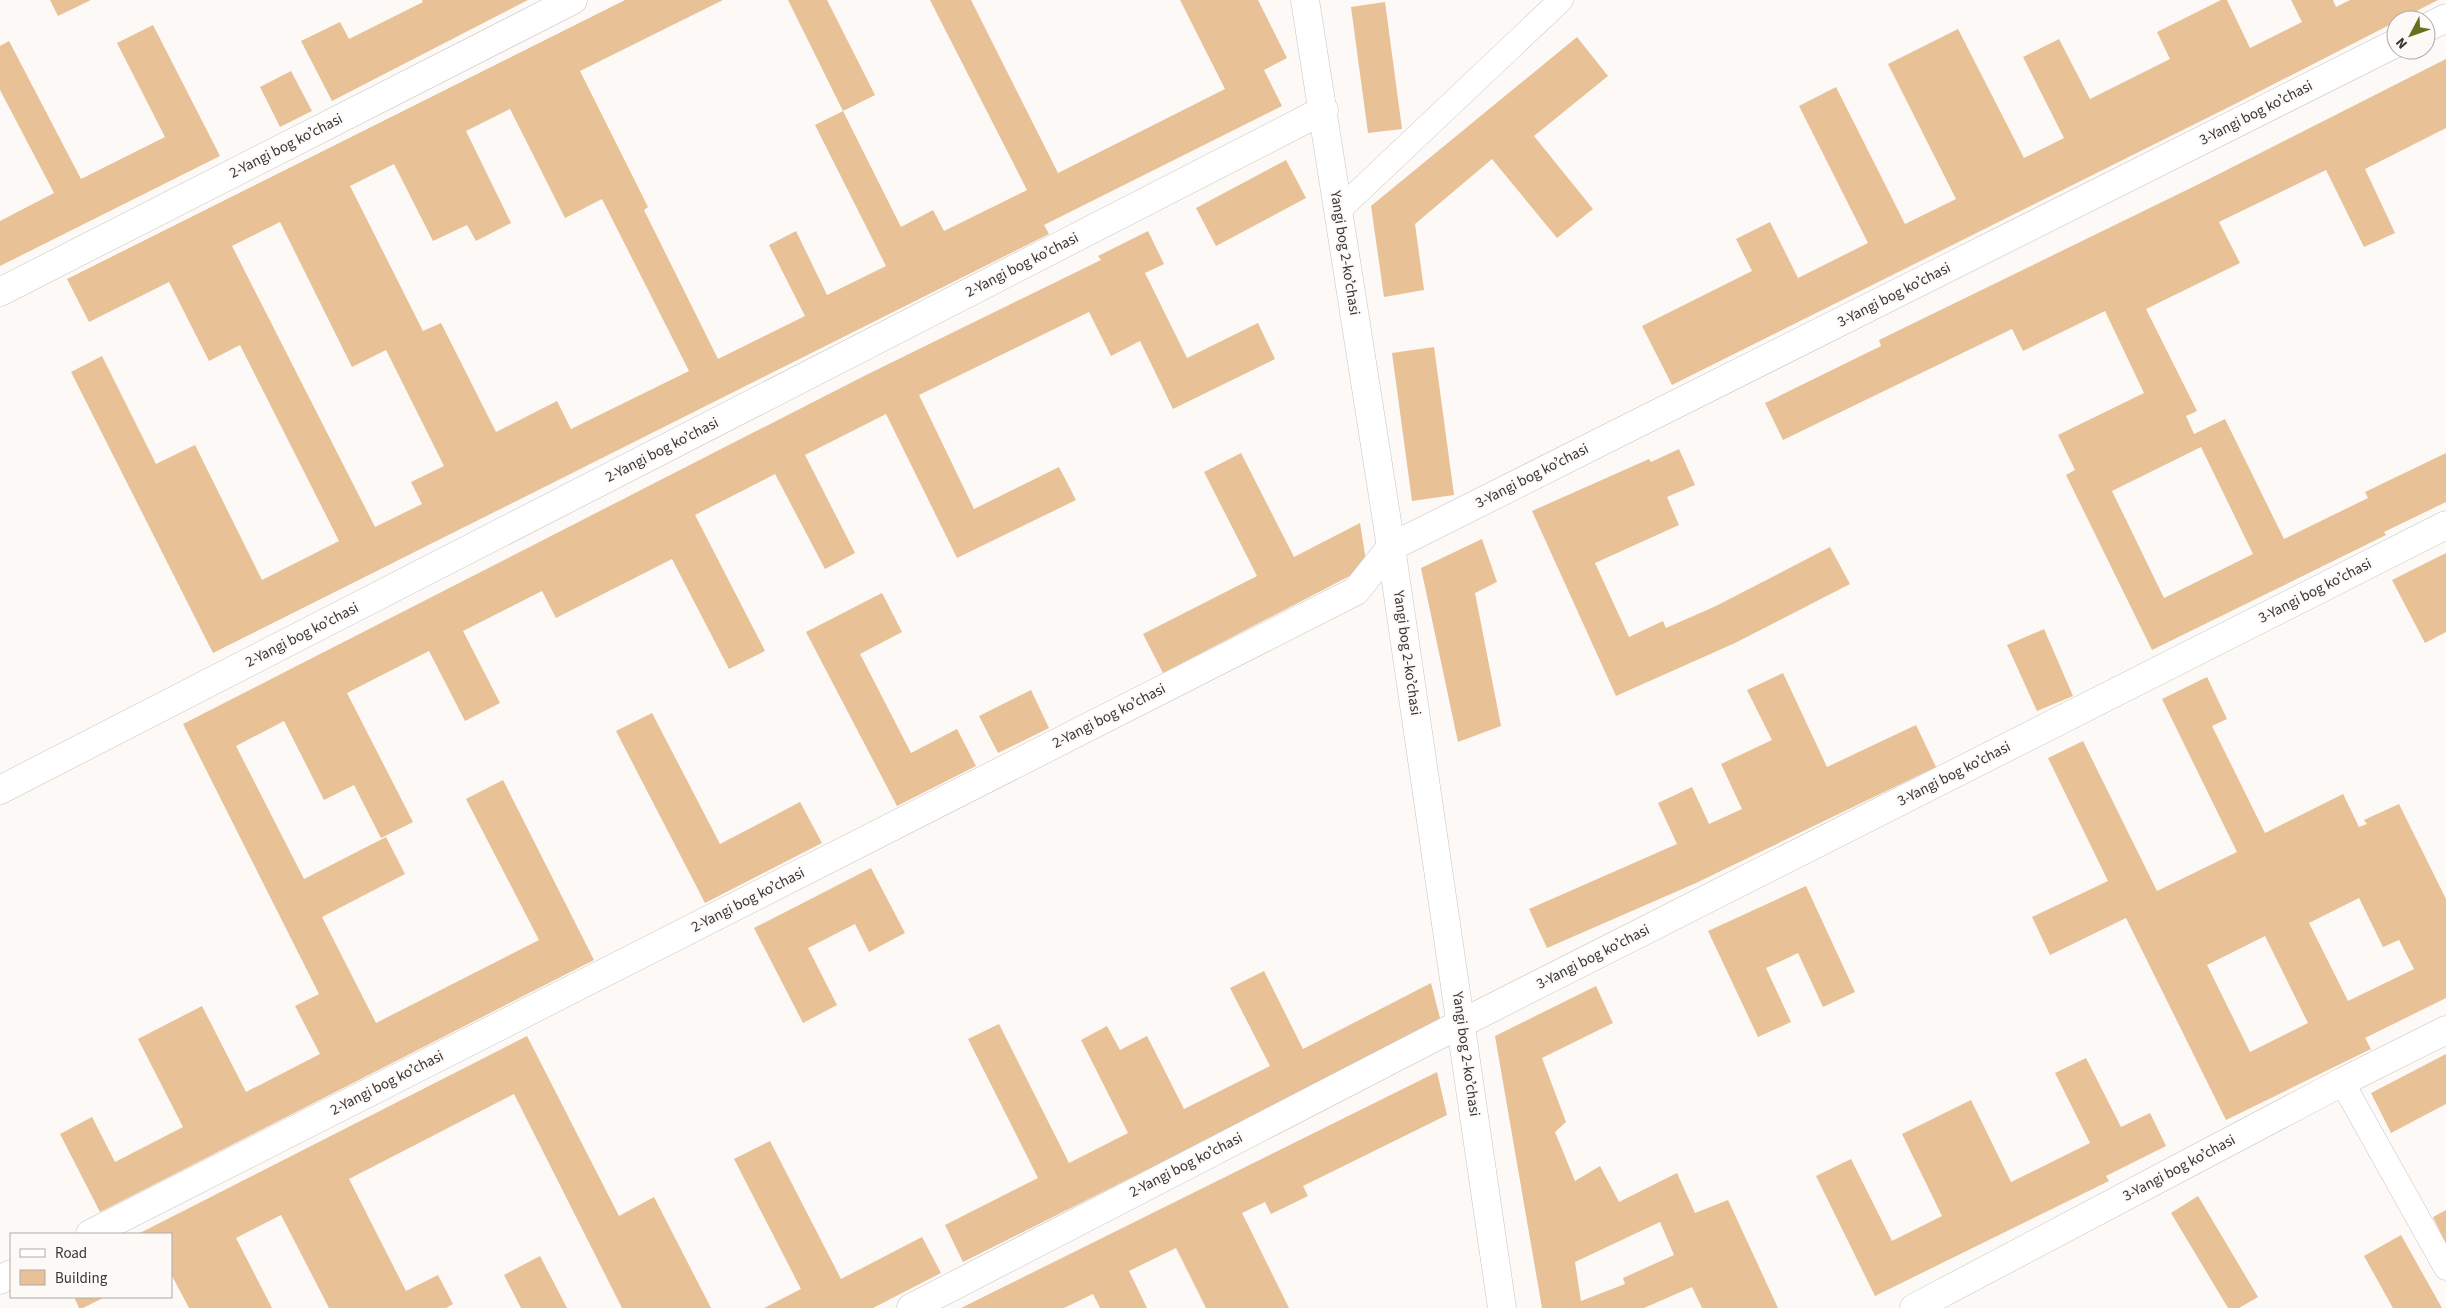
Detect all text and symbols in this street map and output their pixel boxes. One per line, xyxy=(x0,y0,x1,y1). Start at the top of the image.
north arrow xyxy=(2386,10,2436,60)
text: N xyxy=(2391,33,2413,53)
street label: 3-Yangi bog koʼchasi xyxy=(2196,75,2316,151)
street label: 2-Yangi bog koʼchasi xyxy=(226,108,346,184)
street label: Yangi bog 2-koʼchasi xyxy=(1325,188,1365,317)
street label: 2-Yangi bog koʼchasi xyxy=(962,227,1082,303)
street label: 3-Yangi bog koʼchasi xyxy=(1834,257,1954,333)
street label: 2-Yangi bog koʼchasi xyxy=(602,412,722,488)
street label: 3-Yangi bog koʼchasi xyxy=(1472,438,1592,514)
street label: 3-Yangi bog koʼchasi xyxy=(2255,553,2375,629)
street label: Yangi bog 2-koʼchasi xyxy=(1388,588,1426,717)
street label: 2-Yangi bog koʼchasi xyxy=(242,597,362,673)
street label: 2-Yangi bog koʼchasi xyxy=(1049,678,1169,754)
street label: 3-Yangi bog koʼchasi xyxy=(1894,736,2014,812)
street label: 2-Yangi bog koʼchasi xyxy=(688,862,808,938)
street label: 3-Yangi bog koʼchasi xyxy=(1533,919,1653,995)
street label: Yangi bog 2-koʼchasi xyxy=(1447,989,1485,1118)
street label: 2-Yangi bog koʼchasi xyxy=(327,1045,447,1121)
street label: 2-Yangi bog koʼchasi xyxy=(1126,1127,1246,1203)
street label: 3-Yangi bog koʼchasi xyxy=(2119,1129,2239,1207)
legend xyxy=(10,1233,172,1298)
text: Road xyxy=(55,1243,87,1264)
text: Building xyxy=(55,1268,108,1289)

